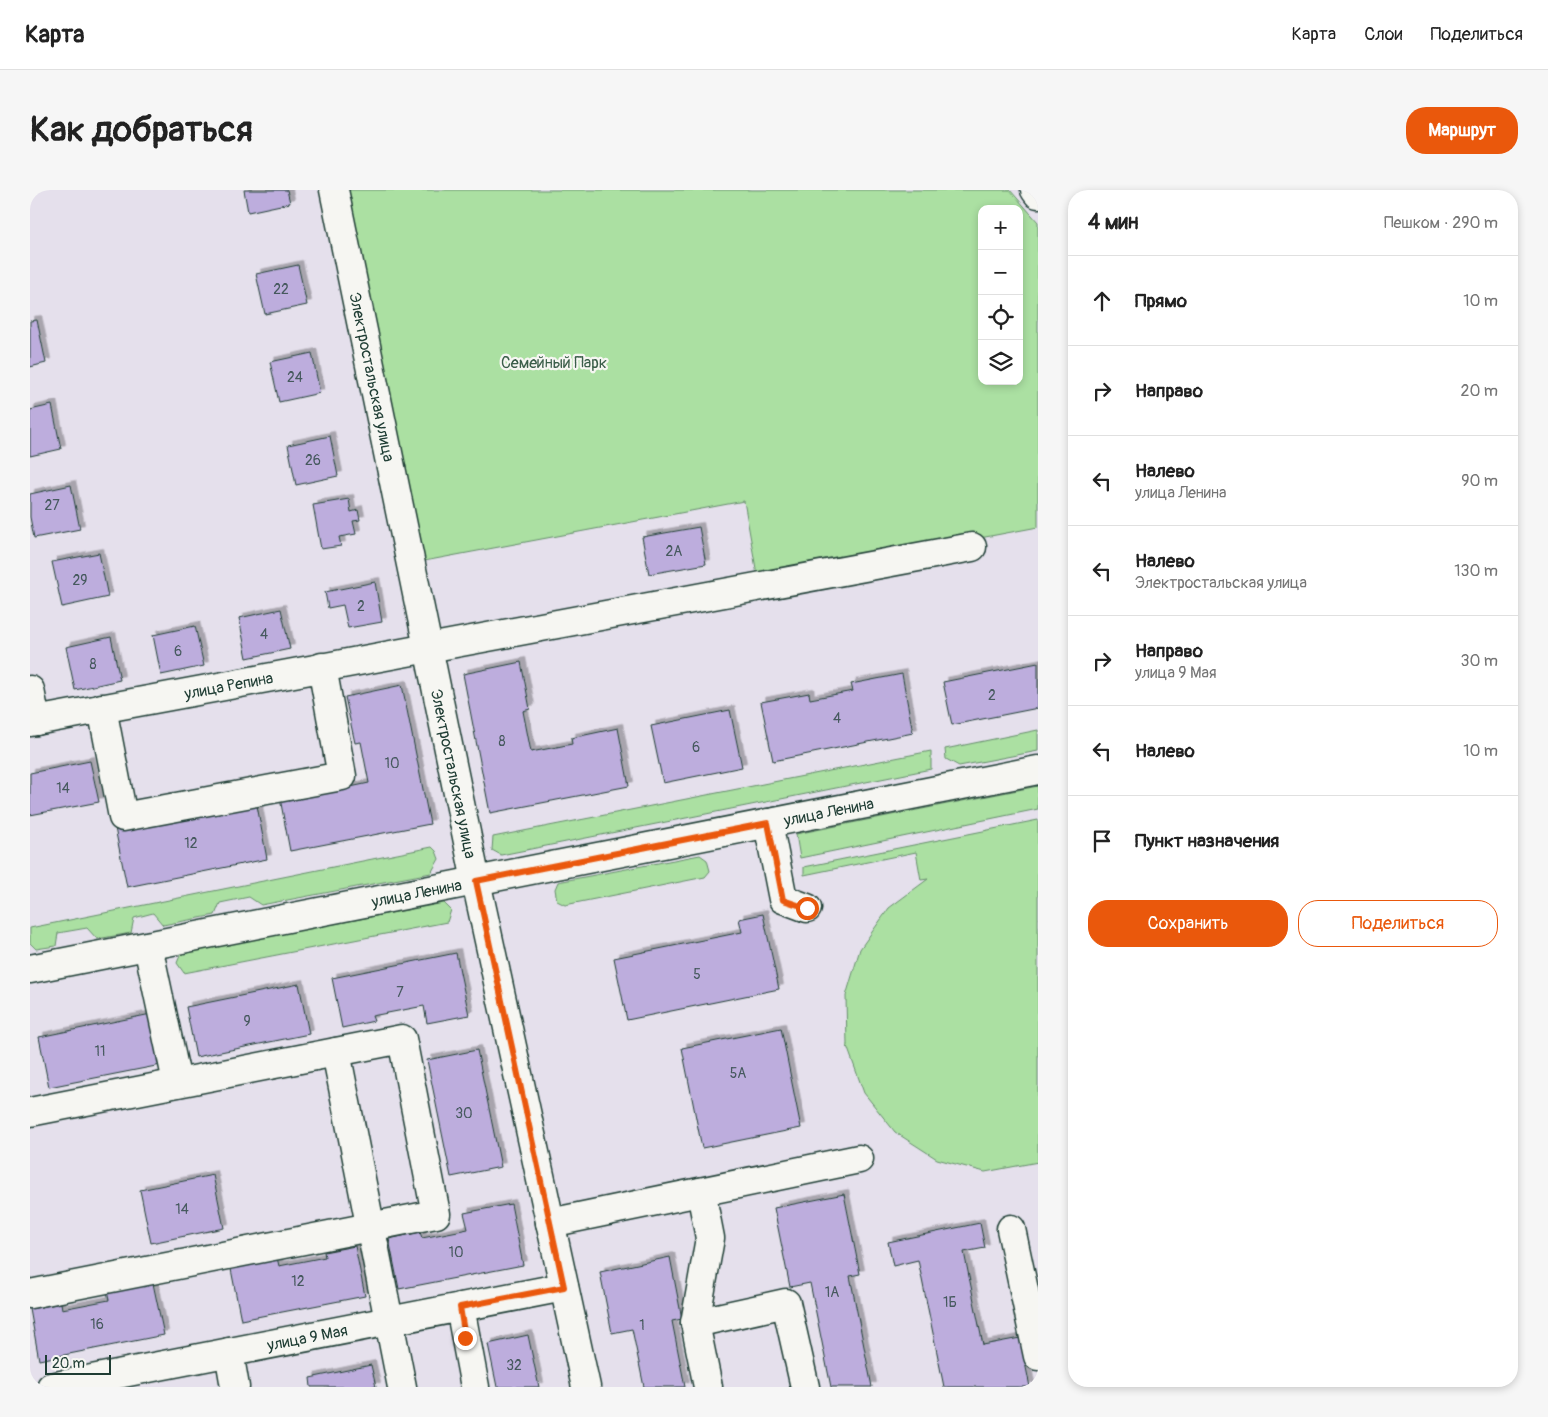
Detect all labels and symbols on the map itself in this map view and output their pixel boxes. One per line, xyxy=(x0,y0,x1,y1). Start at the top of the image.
house number: 22 xyxy=(273,281,289,298)
street label: Электростальская улица xyxy=(344,291,399,464)
park label: Семейный Парк xyxy=(501,353,607,373)
house number: 24 xyxy=(287,369,303,386)
house number: 26 xyxy=(305,452,321,469)
house number: 27 xyxy=(44,497,60,514)
house number: 2А xyxy=(666,543,682,560)
house number: 29 xyxy=(72,572,88,589)
house number: 2 xyxy=(357,598,365,615)
house number: 4 xyxy=(260,626,268,643)
house number: 6 xyxy=(174,643,182,660)
house number: 8 xyxy=(89,656,97,673)
street label: улица Репина xyxy=(182,668,275,704)
house number: 2 xyxy=(988,687,996,704)
street label: Электростальская улица xyxy=(426,688,480,860)
house number: 4 xyxy=(833,710,841,727)
house number: 8 xyxy=(498,733,506,750)
house number: 6 xyxy=(692,739,700,756)
house number: 10 xyxy=(384,755,400,772)
house number: 14 xyxy=(56,780,70,797)
street label: улица Ленина xyxy=(781,794,876,831)
house number: 12 xyxy=(184,835,198,852)
street label: улица Ленина xyxy=(369,875,464,913)
route start xyxy=(796,897,819,920)
house number: 5 xyxy=(693,966,701,983)
house number: 7 xyxy=(396,984,404,1001)
house number: 9 xyxy=(243,1013,251,1030)
house number: 11 xyxy=(95,1043,105,1060)
house number: 5А xyxy=(730,1065,746,1082)
house number: 30 xyxy=(455,1105,473,1122)
house number: 14 xyxy=(175,1201,189,1218)
house number: 10 xyxy=(448,1244,464,1261)
house number: 12 xyxy=(291,1273,305,1290)
house number: 1А xyxy=(825,1284,839,1301)
house number: 1Б xyxy=(943,1294,957,1311)
house number: 16 xyxy=(90,1316,104,1333)
house number: 1 xyxy=(639,1317,645,1334)
street label: улица 9 Мая xyxy=(264,1320,349,1356)
route end xyxy=(454,1327,477,1350)
scale bar xyxy=(45,1352,111,1375)
house number: 32 xyxy=(506,1357,522,1374)

